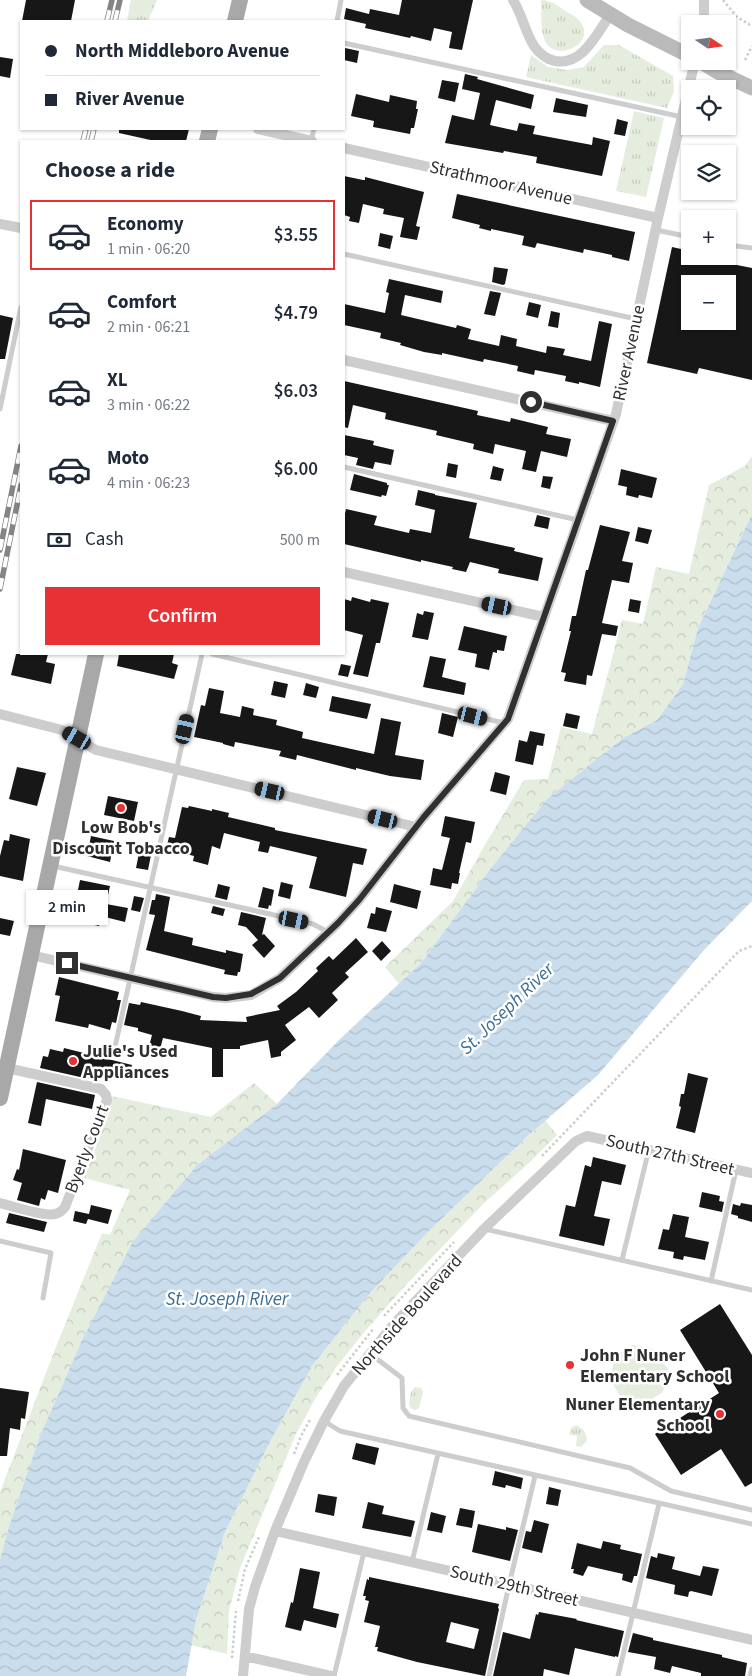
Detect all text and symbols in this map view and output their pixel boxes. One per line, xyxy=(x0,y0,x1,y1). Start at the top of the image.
north arrow xyxy=(681,15,736,70)
map controls xyxy=(681,15,736,330)
text: North Middleboro Avenue xyxy=(75,38,289,65)
button: locate xyxy=(681,80,736,135)
text: River Avenue xyxy=(75,86,185,113)
button: layers xyxy=(681,145,736,200)
text: Choose a ride xyxy=(45,154,175,186)
street label: Strathmoor Avenue xyxy=(427,154,575,212)
button: + xyxy=(681,210,736,265)
text: Economy xyxy=(107,211,184,238)
icon: car xyxy=(47,213,92,258)
text: $3.55 xyxy=(274,222,318,249)
text: 1 min · 06:20 xyxy=(107,238,190,260)
button: − xyxy=(681,275,736,330)
text: Comfort xyxy=(107,289,177,316)
icon: car xyxy=(47,291,92,336)
text: $4.79 xyxy=(274,300,318,327)
street label: River Avenue xyxy=(607,303,651,403)
text: 2 min · 06:21 xyxy=(107,316,190,338)
text: XL xyxy=(107,367,128,394)
icon: car xyxy=(47,369,92,414)
text: $6.03 xyxy=(274,378,318,405)
route start xyxy=(520,391,542,413)
text: 3 min · 06:22 xyxy=(107,394,190,416)
text: Moto xyxy=(107,445,149,472)
icon: car xyxy=(47,447,92,492)
text: $6.00 xyxy=(274,456,318,483)
text: 4 min · 06:23 xyxy=(107,472,190,494)
icon: cash xyxy=(45,526,73,554)
text: Cash xyxy=(85,526,124,553)
text: 500 m xyxy=(280,529,320,551)
button: Confirm xyxy=(45,587,320,645)
car xyxy=(480,596,513,616)
car xyxy=(456,705,489,727)
car xyxy=(174,713,195,745)
car xyxy=(60,724,93,752)
car xyxy=(253,780,286,802)
marker: Low Bob's Discount Tobacco xyxy=(115,802,127,814)
car xyxy=(366,808,399,830)
place label: Low Bob's Discount Tobacco xyxy=(52,815,190,861)
callout: 2 min xyxy=(26,890,108,926)
text: 2 min xyxy=(48,896,86,918)
car xyxy=(277,910,310,930)
route end xyxy=(56,952,78,974)
water label: St. Joseph River xyxy=(454,956,562,1061)
place label: Julie's Used Appliances xyxy=(82,1039,178,1085)
marker: Julie's Used Appliances xyxy=(67,1055,79,1067)
street label: Byerly Court xyxy=(59,1101,115,1197)
street label: South 27th Street xyxy=(603,1128,737,1182)
street label: Northside Boulevard xyxy=(346,1249,468,1381)
water label: St. Joseph River xyxy=(166,1286,290,1313)
place label: John F Nuner Elementary School xyxy=(580,1343,730,1389)
marker: John F Nuner Elementary School xyxy=(564,1359,576,1371)
place label: Nuner Elementary School xyxy=(565,1392,711,1438)
marker: Nuner Elementary School xyxy=(714,1408,726,1420)
street label: South 29th Street xyxy=(447,1559,581,1613)

